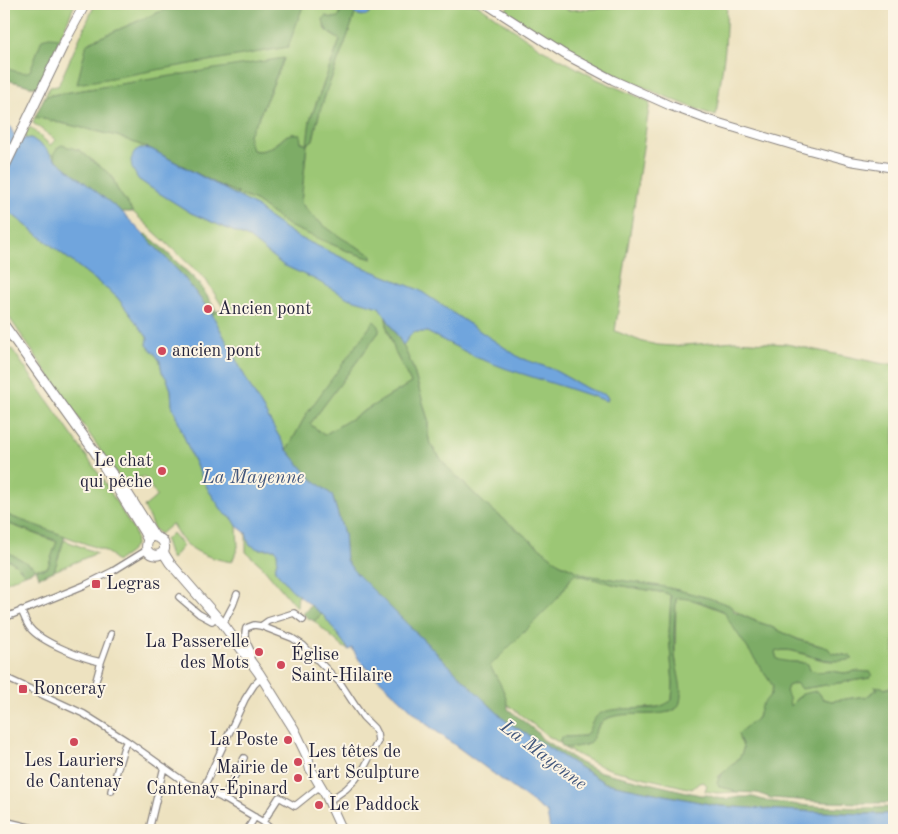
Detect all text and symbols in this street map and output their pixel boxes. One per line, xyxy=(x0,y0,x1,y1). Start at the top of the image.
place label: Ancien pont xyxy=(218,300,312,318)
marker: Ancien pont xyxy=(202,303,214,315)
place label: ancien pont xyxy=(172,342,261,360)
marker: ancien pont xyxy=(156,345,168,357)
place label: Le chat qui pêche xyxy=(80,452,152,491)
marker: Le chat qui pêche xyxy=(156,465,168,477)
water label: La Mayenne xyxy=(201,469,305,488)
place label: Legras xyxy=(106,575,160,593)
marker: Legras xyxy=(90,578,102,590)
place label: La Passerelle des Mots xyxy=(145,633,249,672)
place label: Église Saint-Hilaire xyxy=(291,642,392,685)
marker: La Passerelle des Mots xyxy=(253,646,265,658)
marker: Église Saint-Hilaire xyxy=(275,659,287,671)
place label: Ronceray xyxy=(33,680,107,698)
marker: Ronceray xyxy=(17,683,29,695)
water label: La Mayenne xyxy=(495,717,590,795)
place label: La Poste xyxy=(209,731,278,749)
marker: La Poste xyxy=(282,734,294,746)
marker: Les Lauriers de Cantenay xyxy=(68,736,80,748)
place label: Les têtes de l'art Sculpture xyxy=(308,743,419,782)
place label: Les Lauriers de Cantenay xyxy=(24,752,124,791)
marker: Les têtes de l'art Sculpture xyxy=(292,756,304,768)
place label: Mairie de Cantenay-Épinard xyxy=(146,759,288,798)
marker: Mairie de Cantenay-Épinard xyxy=(292,772,304,784)
place label: Le Paddock xyxy=(329,796,420,814)
marker: Le Paddock xyxy=(313,799,325,811)

